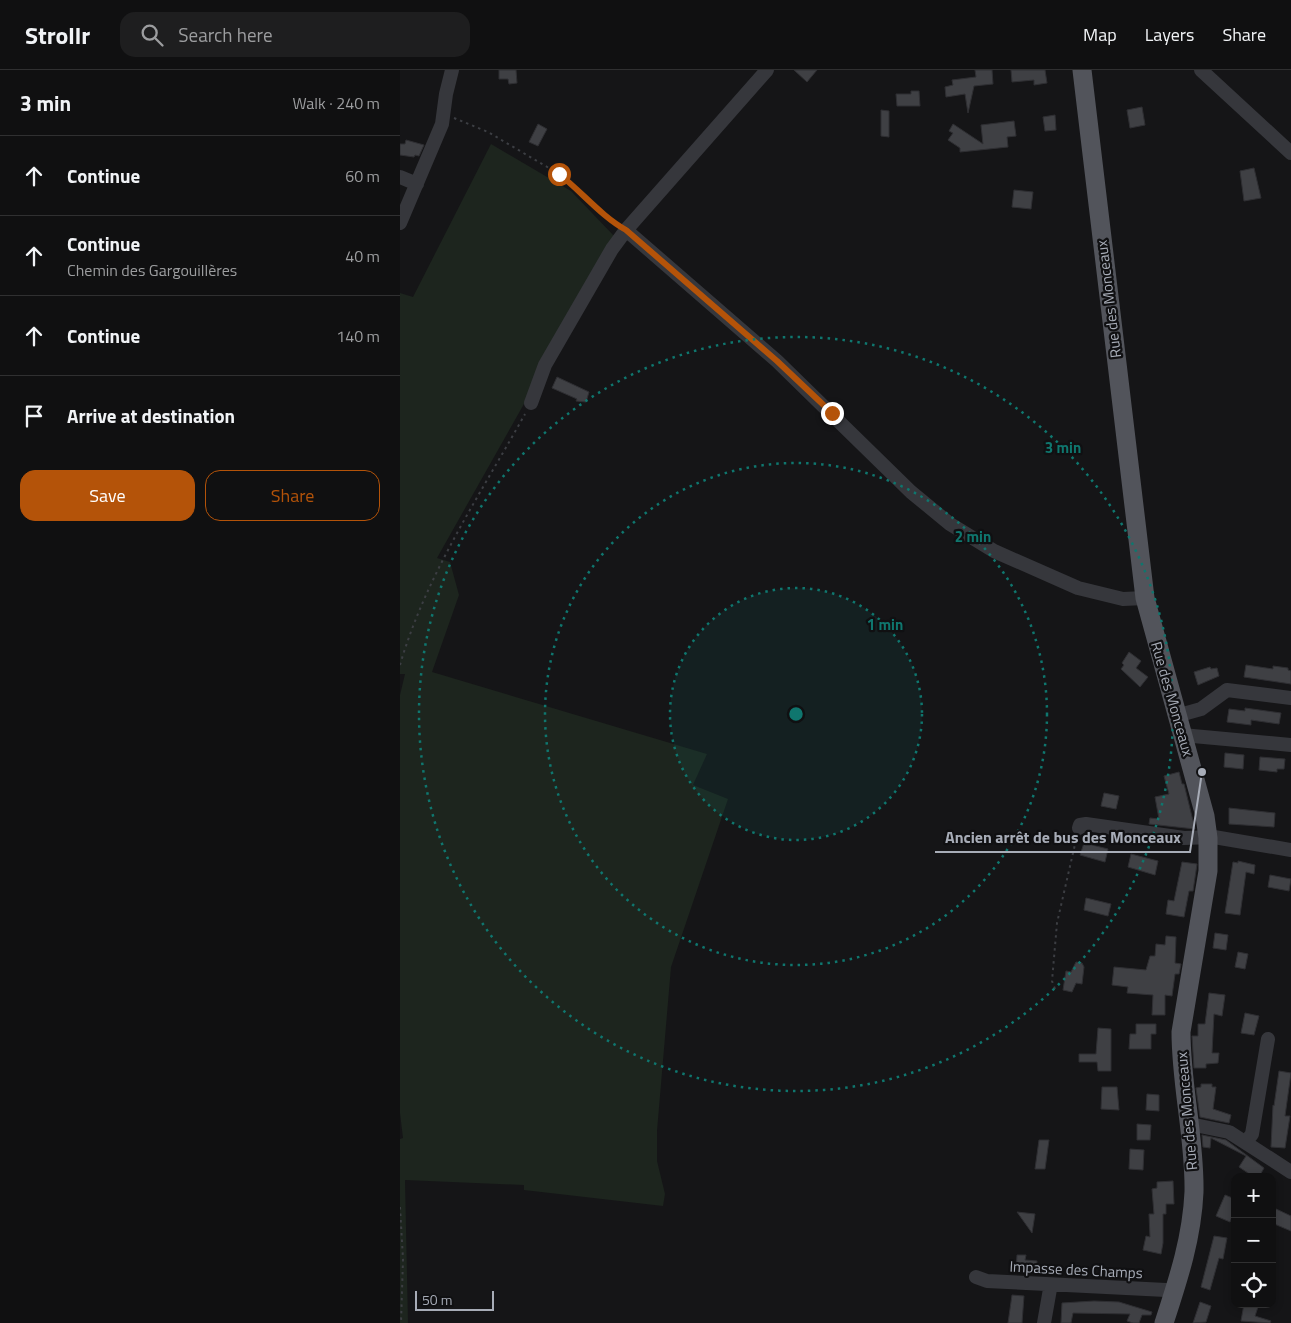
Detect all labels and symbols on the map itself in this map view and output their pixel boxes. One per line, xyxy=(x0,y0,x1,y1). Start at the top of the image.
route start xyxy=(548,163,571,186)
street label: Rue des Monceaux xyxy=(1090,239,1127,359)
route end xyxy=(821,402,844,425)
text: 3 min xyxy=(1045,436,1081,459)
text: 2 min xyxy=(955,525,991,548)
text: 1 min xyxy=(867,613,903,636)
street label: Rue des Monceaux xyxy=(1145,639,1200,759)
centre of rings xyxy=(787,705,805,723)
callout: Ancien arrêt de bus des Monceaux xyxy=(935,821,1190,852)
text: Ancien arrêt de bus des Monceaux xyxy=(945,825,1181,849)
street label: Rue des Monceaux xyxy=(1170,1051,1203,1171)
street label: Impasse des Champs xyxy=(1009,1255,1143,1284)
scale bar xyxy=(415,1288,494,1311)

